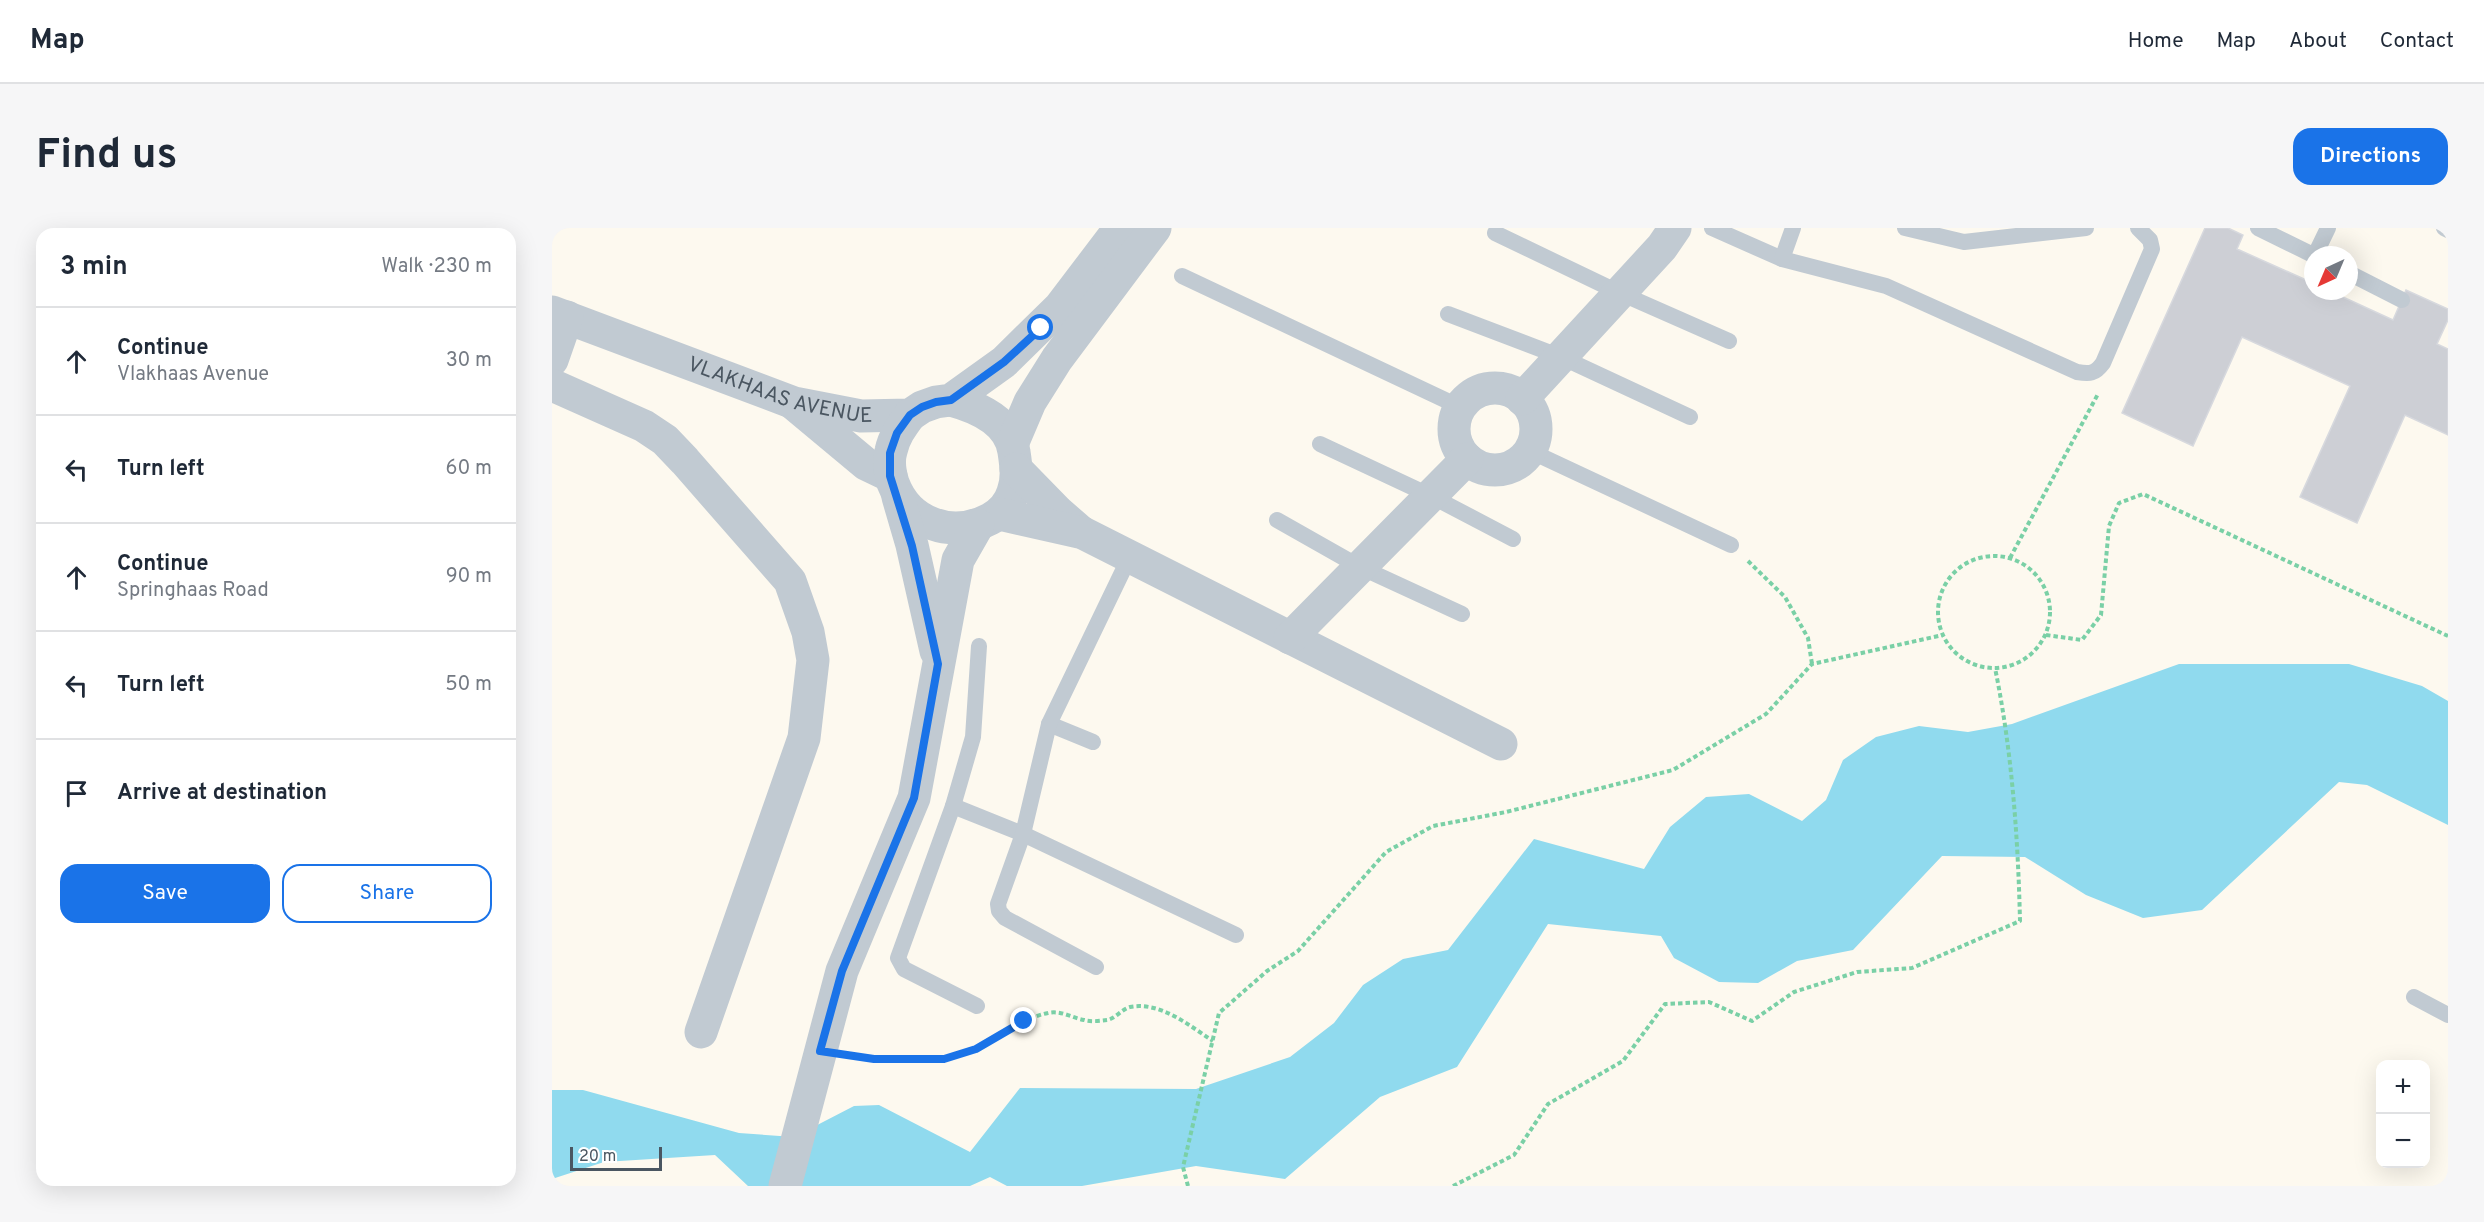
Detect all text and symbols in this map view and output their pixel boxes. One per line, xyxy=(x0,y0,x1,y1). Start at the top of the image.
text: Map xyxy=(30,23,85,59)
text: Home xyxy=(2128,28,2184,55)
text: Map xyxy=(2217,28,2256,55)
text: About xyxy=(2289,28,2347,55)
text: Contact xyxy=(2380,28,2454,55)
button: Directions xyxy=(2293,128,2448,185)
text: Find us xyxy=(36,130,177,183)
north arrow xyxy=(2304,246,2358,300)
text: 3 min xyxy=(60,251,128,284)
text: Walk · 230 m xyxy=(381,254,492,280)
route start xyxy=(1027,314,1053,340)
text: Continue xyxy=(117,335,208,362)
icon: ahead xyxy=(60,345,93,378)
text: 30 m xyxy=(446,348,492,374)
street label: VLAKHAAS AVENUE xyxy=(684,351,873,430)
text: Vlakhaas Avenue xyxy=(117,362,269,388)
icon: left xyxy=(60,453,93,486)
text: Turn left xyxy=(117,456,205,483)
text: 60 m xyxy=(446,456,492,482)
text: Continue xyxy=(117,551,208,578)
icon: ahead xyxy=(60,561,93,594)
text: 90 m xyxy=(446,564,492,590)
text: Springhaas Road xyxy=(117,578,269,604)
icon: left xyxy=(60,669,93,702)
text: Turn left xyxy=(117,672,205,699)
text: 50 m xyxy=(445,672,492,698)
icon: arrive xyxy=(60,777,93,810)
text: Arrive at destination xyxy=(117,780,327,807)
button: Save xyxy=(60,864,270,923)
button: Share xyxy=(282,864,492,923)
route end xyxy=(1010,1007,1036,1033)
map controls xyxy=(2376,1060,2430,1168)
button: + xyxy=(2376,1060,2430,1114)
button: − xyxy=(2376,1114,2430,1168)
scale bar xyxy=(570,1144,662,1172)
text: 20 m xyxy=(579,1147,616,1167)

